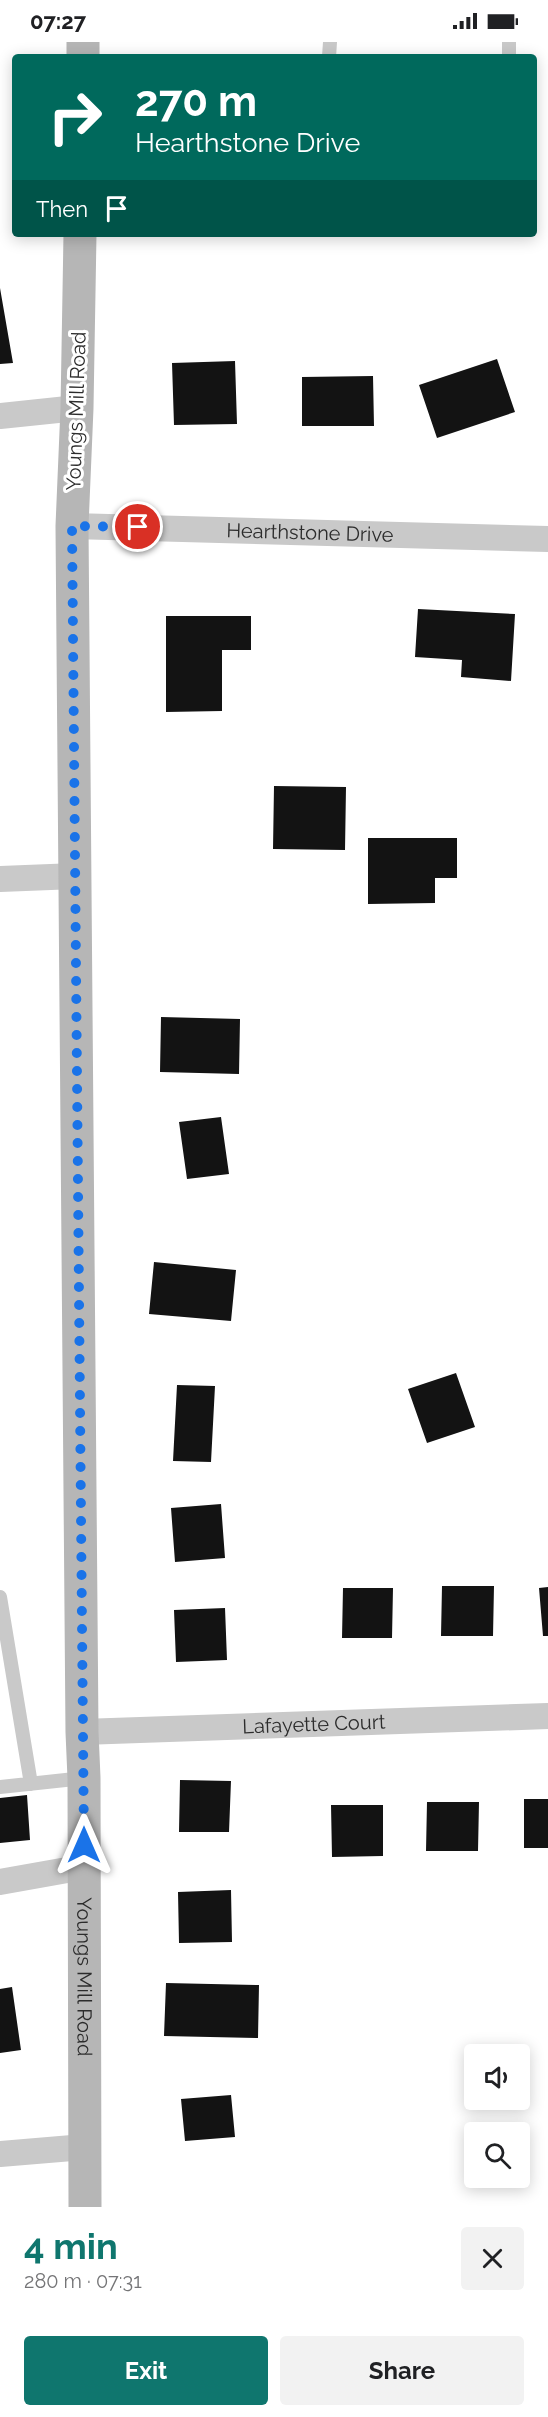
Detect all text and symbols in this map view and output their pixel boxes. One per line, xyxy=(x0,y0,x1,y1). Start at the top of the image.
text: 07:27 xyxy=(30,8,86,34)
text: 270 m xyxy=(135,77,257,126)
icon: right xyxy=(36,78,114,156)
text: Hearthstone Drive xyxy=(135,127,360,158)
icon: arrive xyxy=(100,192,133,225)
text: Then xyxy=(36,196,88,222)
street label: Youngs Mill Road xyxy=(61,331,91,491)
pin xyxy=(112,501,163,552)
icon: arrive xyxy=(121,510,154,543)
street label: Hearthstone Drive xyxy=(226,518,394,547)
street label: Lafayette Court xyxy=(242,1710,386,1738)
position arrow xyxy=(52,1813,116,1877)
street label: Youngs Mill Road xyxy=(72,1897,97,2056)
map controls xyxy=(464,2044,530,2188)
button: sound xyxy=(464,2044,530,2110)
button: search xyxy=(464,2122,530,2188)
text: 4 min xyxy=(24,2225,118,2267)
button: close xyxy=(461,2227,524,2290)
text: 280 m · 07:31 xyxy=(24,2269,142,2293)
button: Exit xyxy=(24,2336,268,2405)
button: Share xyxy=(280,2336,524,2405)

